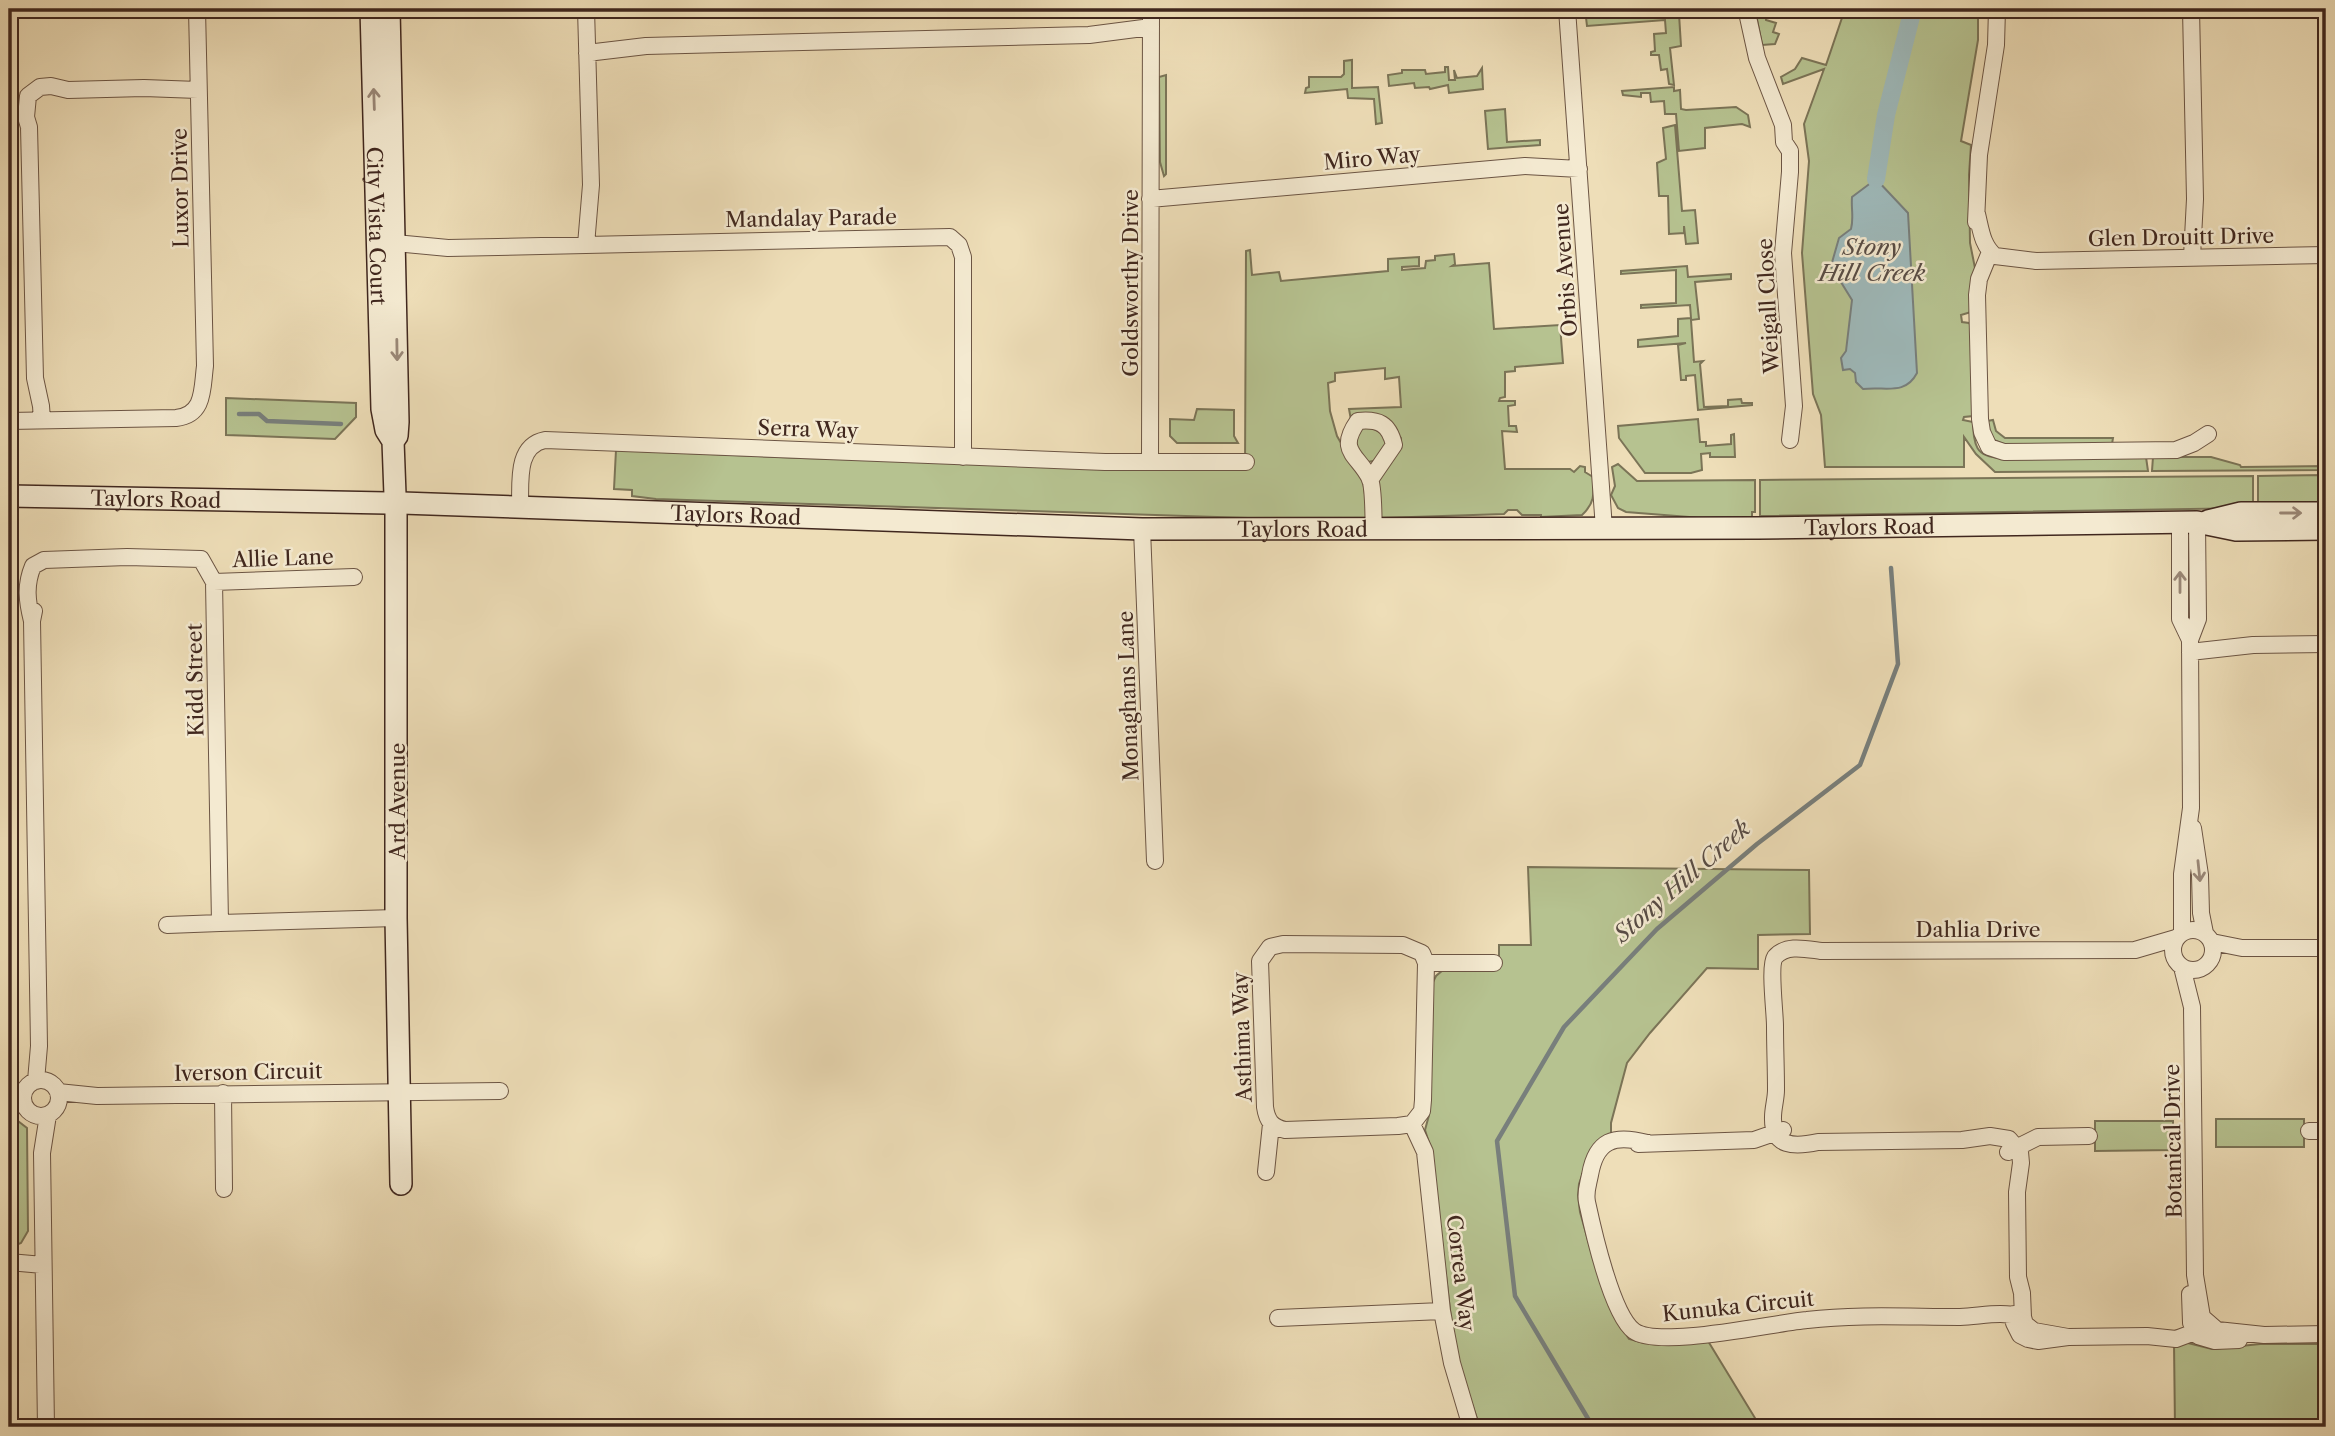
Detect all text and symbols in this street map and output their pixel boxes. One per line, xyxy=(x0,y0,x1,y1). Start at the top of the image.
one-way arrow xyxy=(367,88,381,111)
street label: Luxor Drive xyxy=(166,128,194,248)
street label: Miro Way xyxy=(1322,141,1422,175)
street label: City Vista Court xyxy=(362,146,392,306)
street label: Goldsworthy Drive xyxy=(1118,189,1143,377)
street label: Orbis Avenue xyxy=(1548,202,1582,338)
street label: Mandalay Parade xyxy=(725,204,897,232)
street label: Glen Drouitt Drive xyxy=(2088,223,2274,251)
water label: Stony Hill Creek xyxy=(1817,233,1926,287)
street label: Weigall Close xyxy=(1752,238,1784,375)
one-way arrow xyxy=(390,338,404,361)
street label: Serra Way xyxy=(757,415,859,443)
street label: Taylors Road xyxy=(90,485,222,512)
street label: Taylors Road xyxy=(670,500,802,530)
one-way arrow xyxy=(2279,506,2302,520)
street label: Taylors Road xyxy=(1804,513,1935,540)
street label: Taylors Road xyxy=(1237,516,1368,541)
street label: Allie Lane xyxy=(231,544,334,572)
one-way arrow xyxy=(2173,571,2187,594)
street label: Monaghans Lane xyxy=(1113,610,1143,782)
street label: Kidd Street xyxy=(182,623,208,737)
street label: Ard Avenue xyxy=(385,743,410,860)
water label: Stony Hill Creek xyxy=(1606,814,1756,949)
one-way arrow xyxy=(2193,859,2206,882)
street label: Dahlia Drive xyxy=(1916,917,2040,942)
street label: Asthima Way xyxy=(1227,971,1257,1103)
street label: Iverson Circuit xyxy=(174,1058,323,1086)
street label: Botanical Drive xyxy=(2159,1064,2187,1218)
street label: Correa Way xyxy=(1441,1213,1481,1333)
street label: Kunuka Circuit xyxy=(1661,1286,1816,1326)

